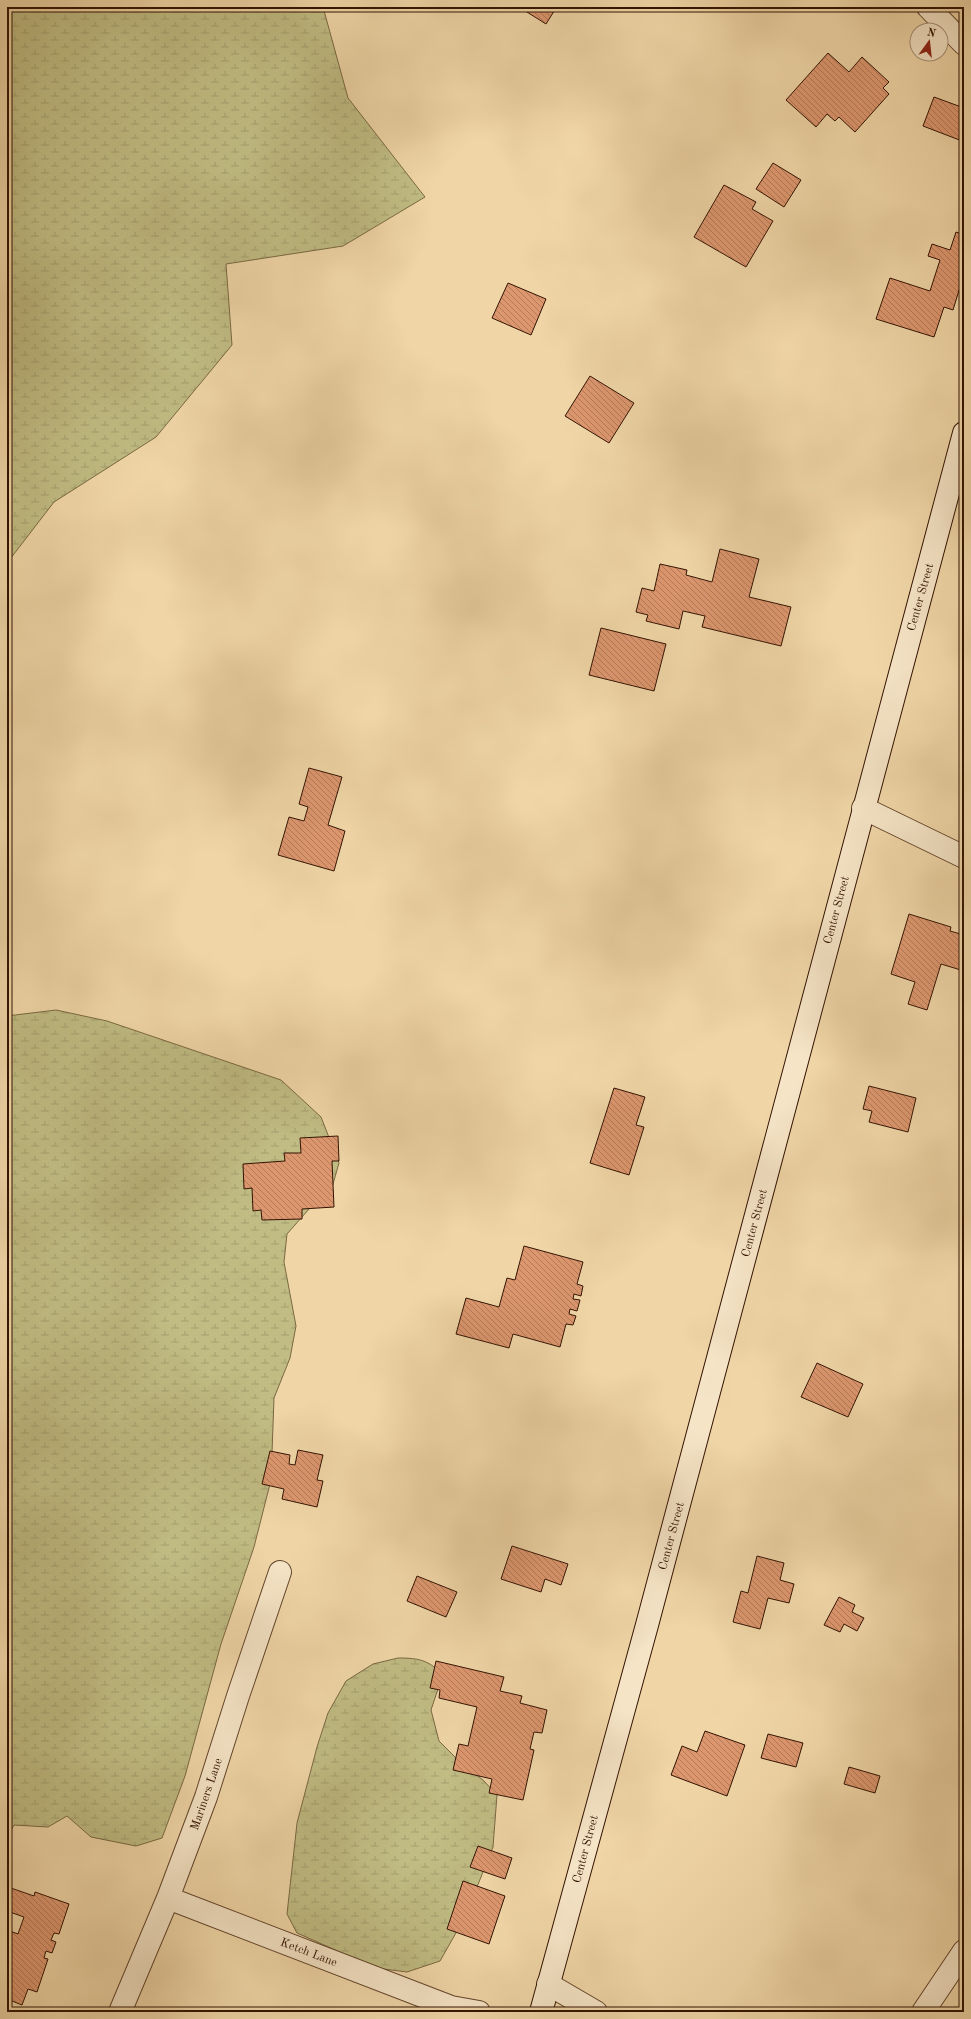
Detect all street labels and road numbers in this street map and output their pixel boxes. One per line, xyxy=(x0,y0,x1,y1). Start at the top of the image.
street label: Center Street xyxy=(906,562,936,632)
street label: Center Street xyxy=(822,875,852,946)
street label: Center Street xyxy=(740,1188,770,1259)
street label: Center Street xyxy=(657,1501,687,1572)
street label: Mariners Lane xyxy=(189,1756,225,1832)
street label: Center Street xyxy=(571,1814,601,1885)
street label: Ketch Lane xyxy=(279,1937,339,1969)

